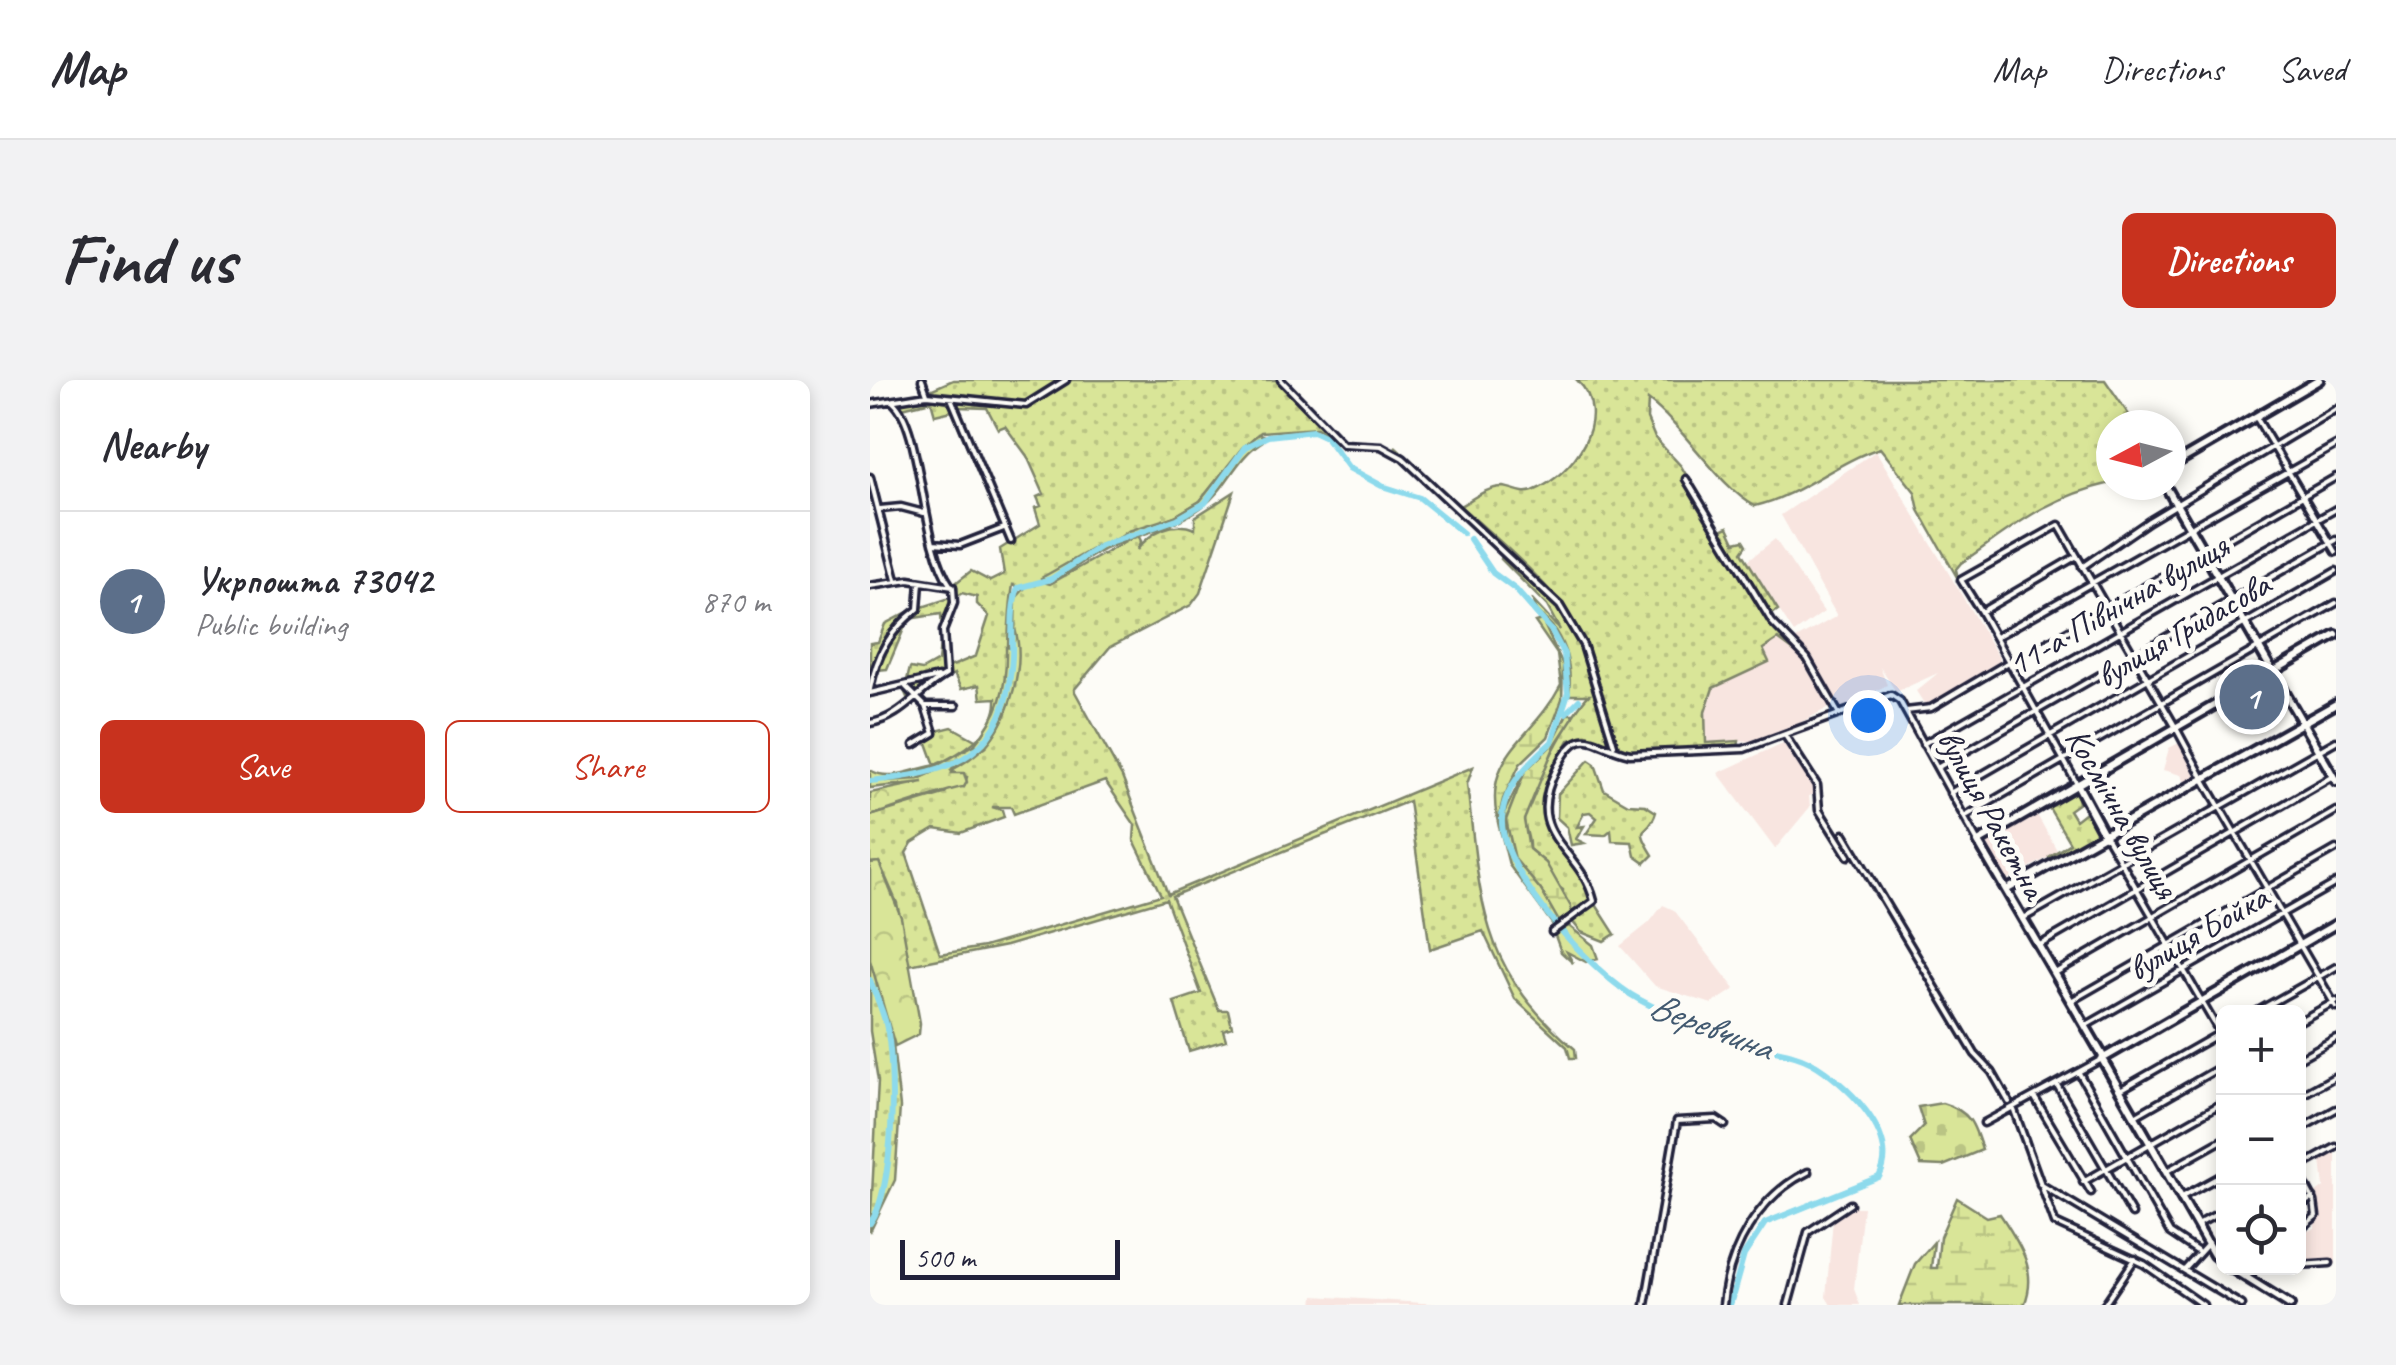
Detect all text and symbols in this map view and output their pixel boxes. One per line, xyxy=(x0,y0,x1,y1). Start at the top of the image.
text: Map xyxy=(50,39,125,99)
text: Map xyxy=(1993,47,2046,92)
text: Directions xyxy=(2101,47,2223,92)
text: Saved xyxy=(2278,47,2346,92)
button: Directions xyxy=(2122,213,2336,308)
text: Find us xyxy=(60,216,235,304)
north arrow xyxy=(2096,410,2186,500)
text: Nearby xyxy=(100,419,206,472)
street label: 11-а Північна вулиця xyxy=(1999,523,2238,687)
text: Укрпошта 73042 xyxy=(195,557,432,604)
street label: вулиця Гридасова xyxy=(2088,561,2281,698)
text: 1 xyxy=(125,581,140,622)
text: 870 m xyxy=(701,581,770,622)
text: Public building xyxy=(195,604,347,645)
pin: 1 xyxy=(2220,660,2284,734)
your location xyxy=(1843,690,1894,741)
street label: Космічна вулиця xyxy=(2055,719,2190,908)
button: Save xyxy=(100,720,425,813)
button: Share xyxy=(445,720,770,813)
street label: вулиця Ракетна xyxy=(1927,721,2058,909)
street label: вулиця Бойка xyxy=(2120,873,2279,991)
water label: Веревчина xyxy=(1643,981,1782,1072)
map controls xyxy=(2216,1005,2306,1275)
button: + xyxy=(2216,1005,2306,1095)
button: − xyxy=(2216,1095,2306,1185)
button: locate xyxy=(2216,1185,2306,1275)
scale bar xyxy=(900,1235,1120,1280)
text: 500 m xyxy=(915,1240,975,1275)

